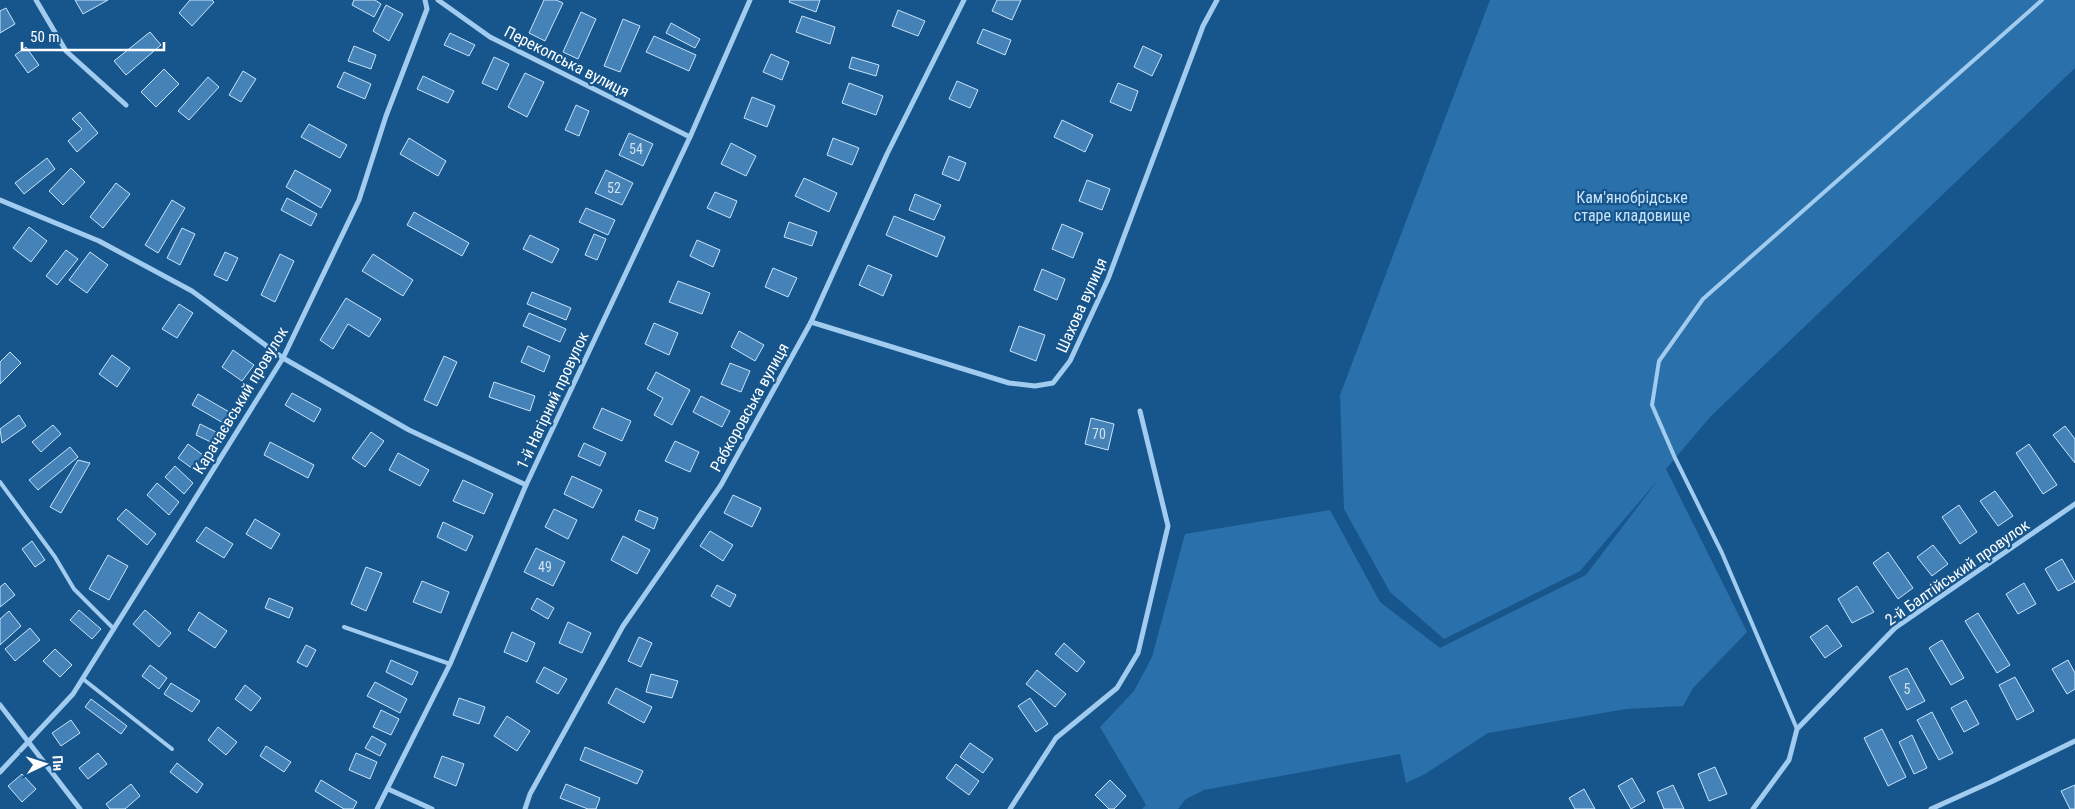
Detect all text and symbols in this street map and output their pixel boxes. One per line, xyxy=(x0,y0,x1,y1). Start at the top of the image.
scale bar xyxy=(22,20,165,52)
street label: Перекопська вулиця xyxy=(501,22,632,101)
text: 50 m xyxy=(30,28,60,46)
house number: 54 xyxy=(629,141,643,157)
house number: 52 xyxy=(607,180,621,196)
park label: Кам'янобрідське старе кладовище xyxy=(1574,188,1690,225)
street label: Шахова вулиця xyxy=(1052,255,1111,356)
street label: Карачаєвський провулок xyxy=(189,323,292,477)
street label: 1-й Нагірний провулок xyxy=(512,328,593,472)
street label: Рабкоровська вулиця xyxy=(706,339,793,475)
house number: 70 xyxy=(1092,426,1106,442)
street label: 2-й Балтійський провулок xyxy=(1881,515,2033,629)
house number: 49 xyxy=(538,559,552,575)
house number: 5 xyxy=(1904,681,1911,697)
north arrow xyxy=(20,739,70,789)
text: Пн xyxy=(49,755,66,771)

